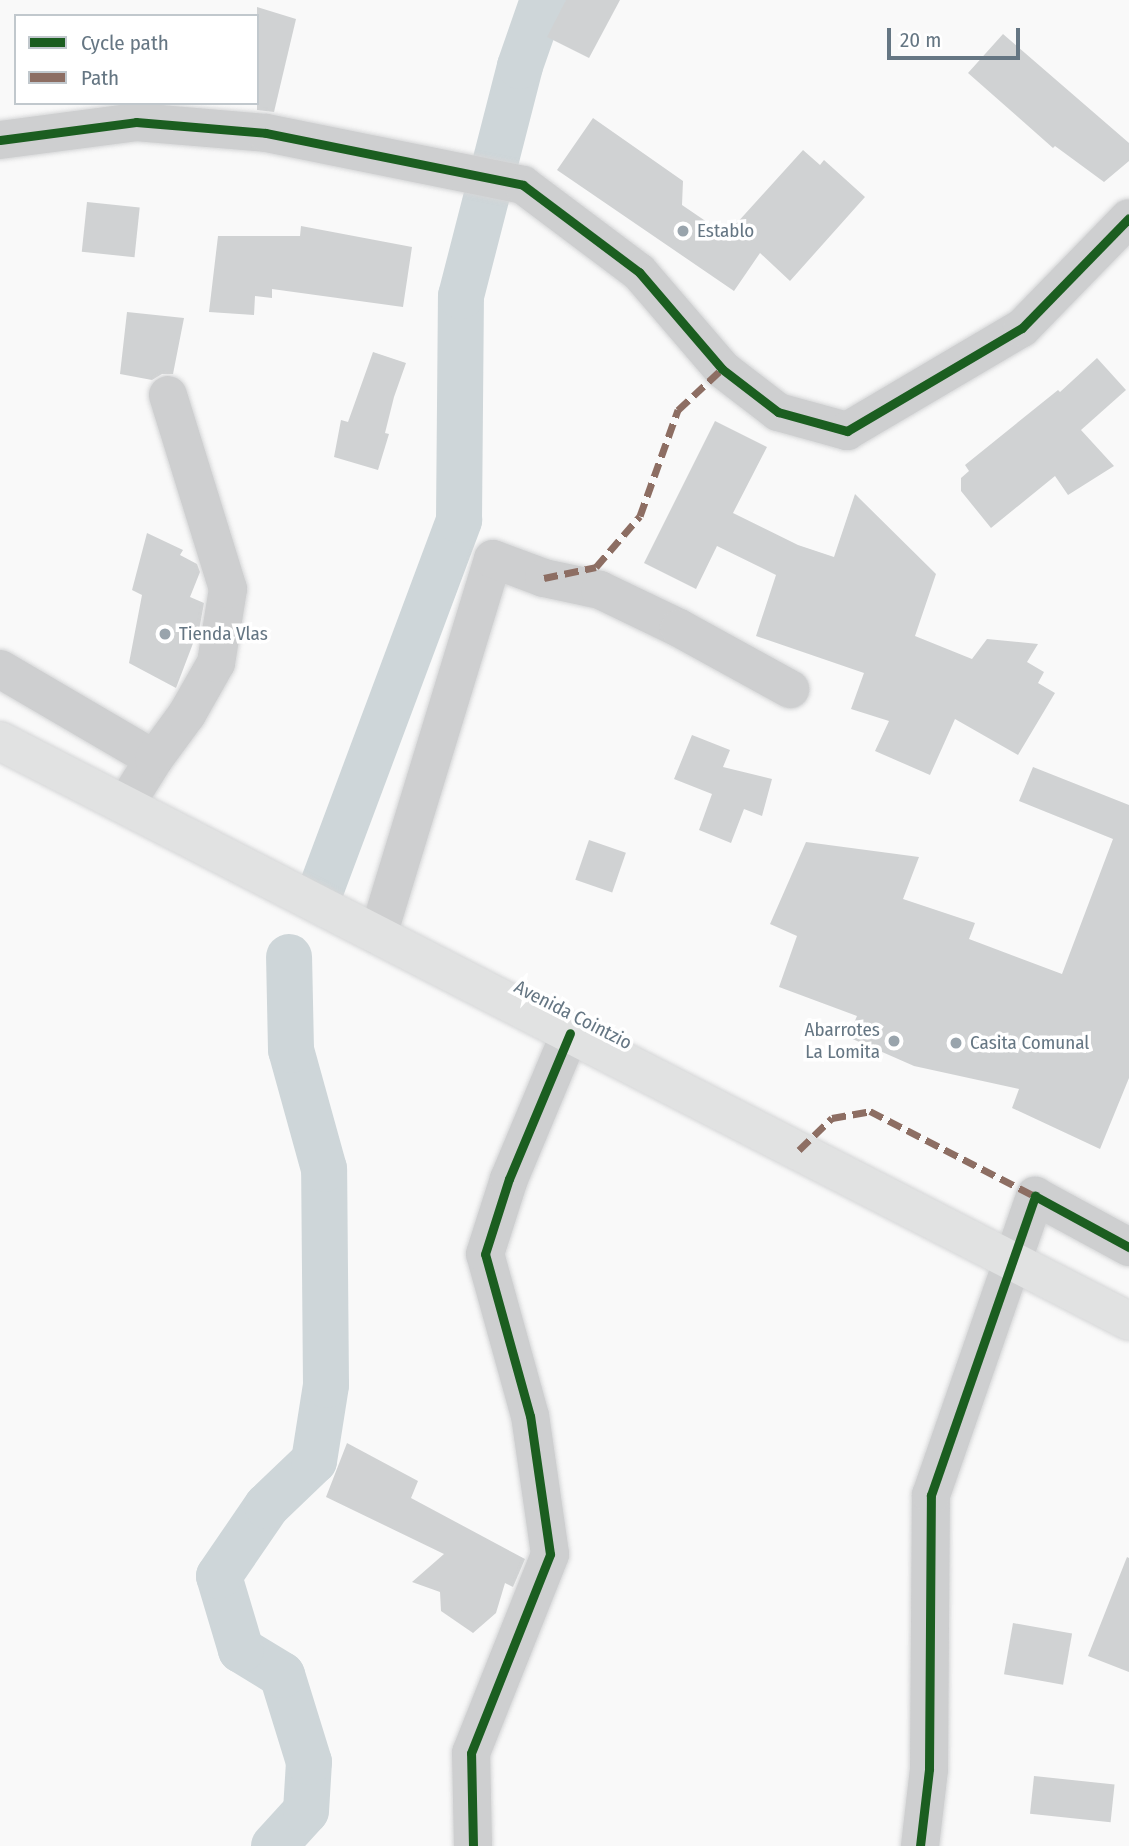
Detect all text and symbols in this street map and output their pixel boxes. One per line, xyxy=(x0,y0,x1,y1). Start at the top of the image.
legend xyxy=(14,14,259,105)
scale bar xyxy=(891,14,1024,58)
text: 20 m xyxy=(900,27,941,53)
text: Cycle path xyxy=(81,30,169,56)
text: Path xyxy=(81,65,119,91)
place label: Establo xyxy=(697,220,754,242)
marker: Establo xyxy=(675,223,691,239)
place label: Tienda Vlas xyxy=(179,623,268,645)
marker: Tienda Vlas xyxy=(157,626,173,642)
street label: Avenida Cointzio xyxy=(510,976,636,1054)
place label: Abarrotes La Lomita xyxy=(805,1019,880,1063)
place label: Casita Comunal xyxy=(970,1032,1089,1054)
marker: Abarrotes La Lomita xyxy=(886,1033,902,1049)
marker: Casita Comunal xyxy=(948,1035,964,1051)

